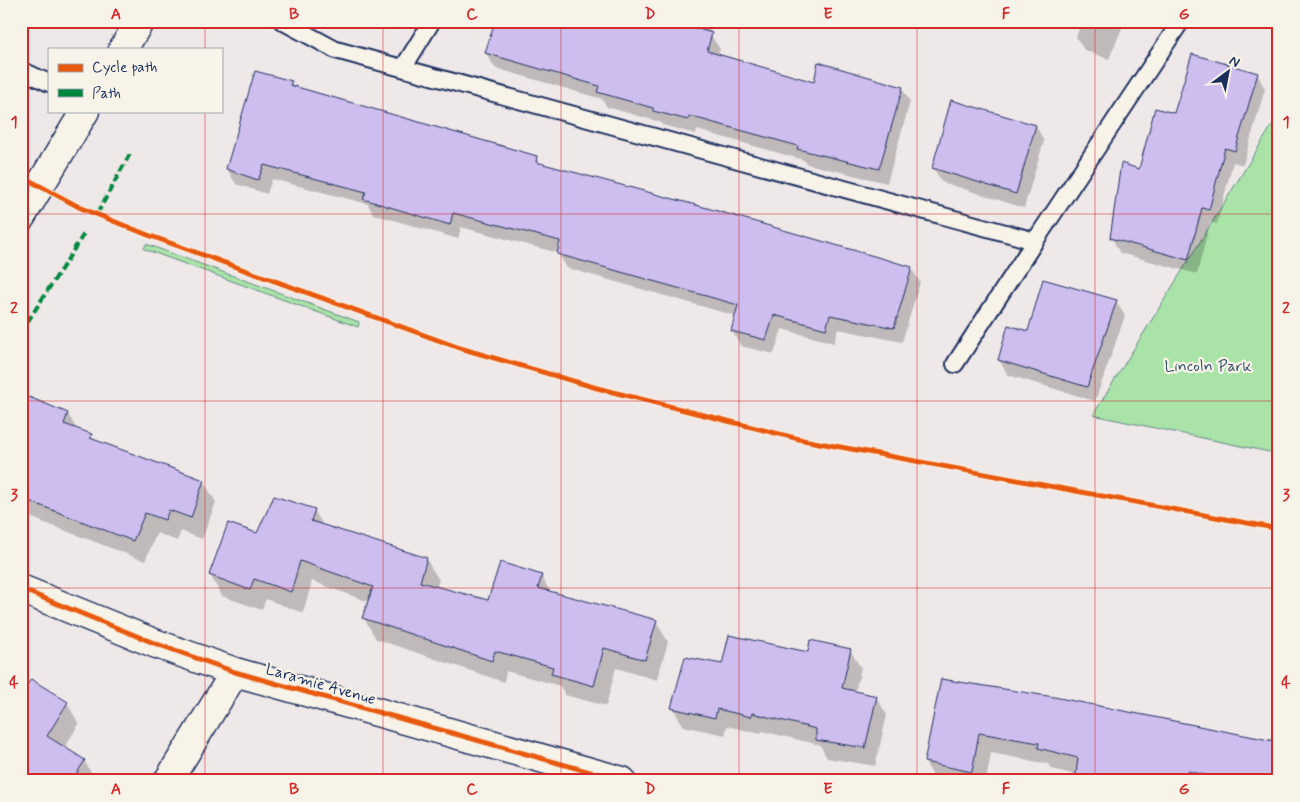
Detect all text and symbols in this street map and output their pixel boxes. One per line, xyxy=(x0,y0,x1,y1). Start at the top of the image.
text: A xyxy=(111,4,121,25)
text: B xyxy=(289,4,299,25)
text: C xyxy=(466,4,478,25)
text: D xyxy=(644,4,656,25)
text: E xyxy=(823,4,833,25)
text: F xyxy=(1002,4,1011,25)
text: G xyxy=(1179,4,1190,25)
legend xyxy=(48,48,222,112)
north arrow xyxy=(1202,48,1252,98)
text: N xyxy=(1226,52,1243,72)
text: Cycle path xyxy=(92,58,157,78)
text: Path xyxy=(92,84,121,104)
text: 1 xyxy=(10,112,18,133)
text: 1 xyxy=(1282,112,1290,133)
text: 2 xyxy=(10,298,18,319)
text: 2 xyxy=(1282,298,1290,319)
park label: Lincoln Park xyxy=(1164,356,1252,377)
text: 3 xyxy=(10,485,18,506)
text: 3 xyxy=(1282,485,1290,506)
street label: Laramie Avenue xyxy=(263,659,378,710)
text: 4 xyxy=(9,672,19,693)
text: 4 xyxy=(1281,672,1291,693)
text: A xyxy=(111,779,121,800)
text: B xyxy=(289,779,299,800)
text: C xyxy=(466,779,478,800)
text: D xyxy=(644,779,656,800)
text: E xyxy=(823,779,833,800)
text: F xyxy=(1002,779,1011,800)
text: G xyxy=(1179,779,1190,800)

